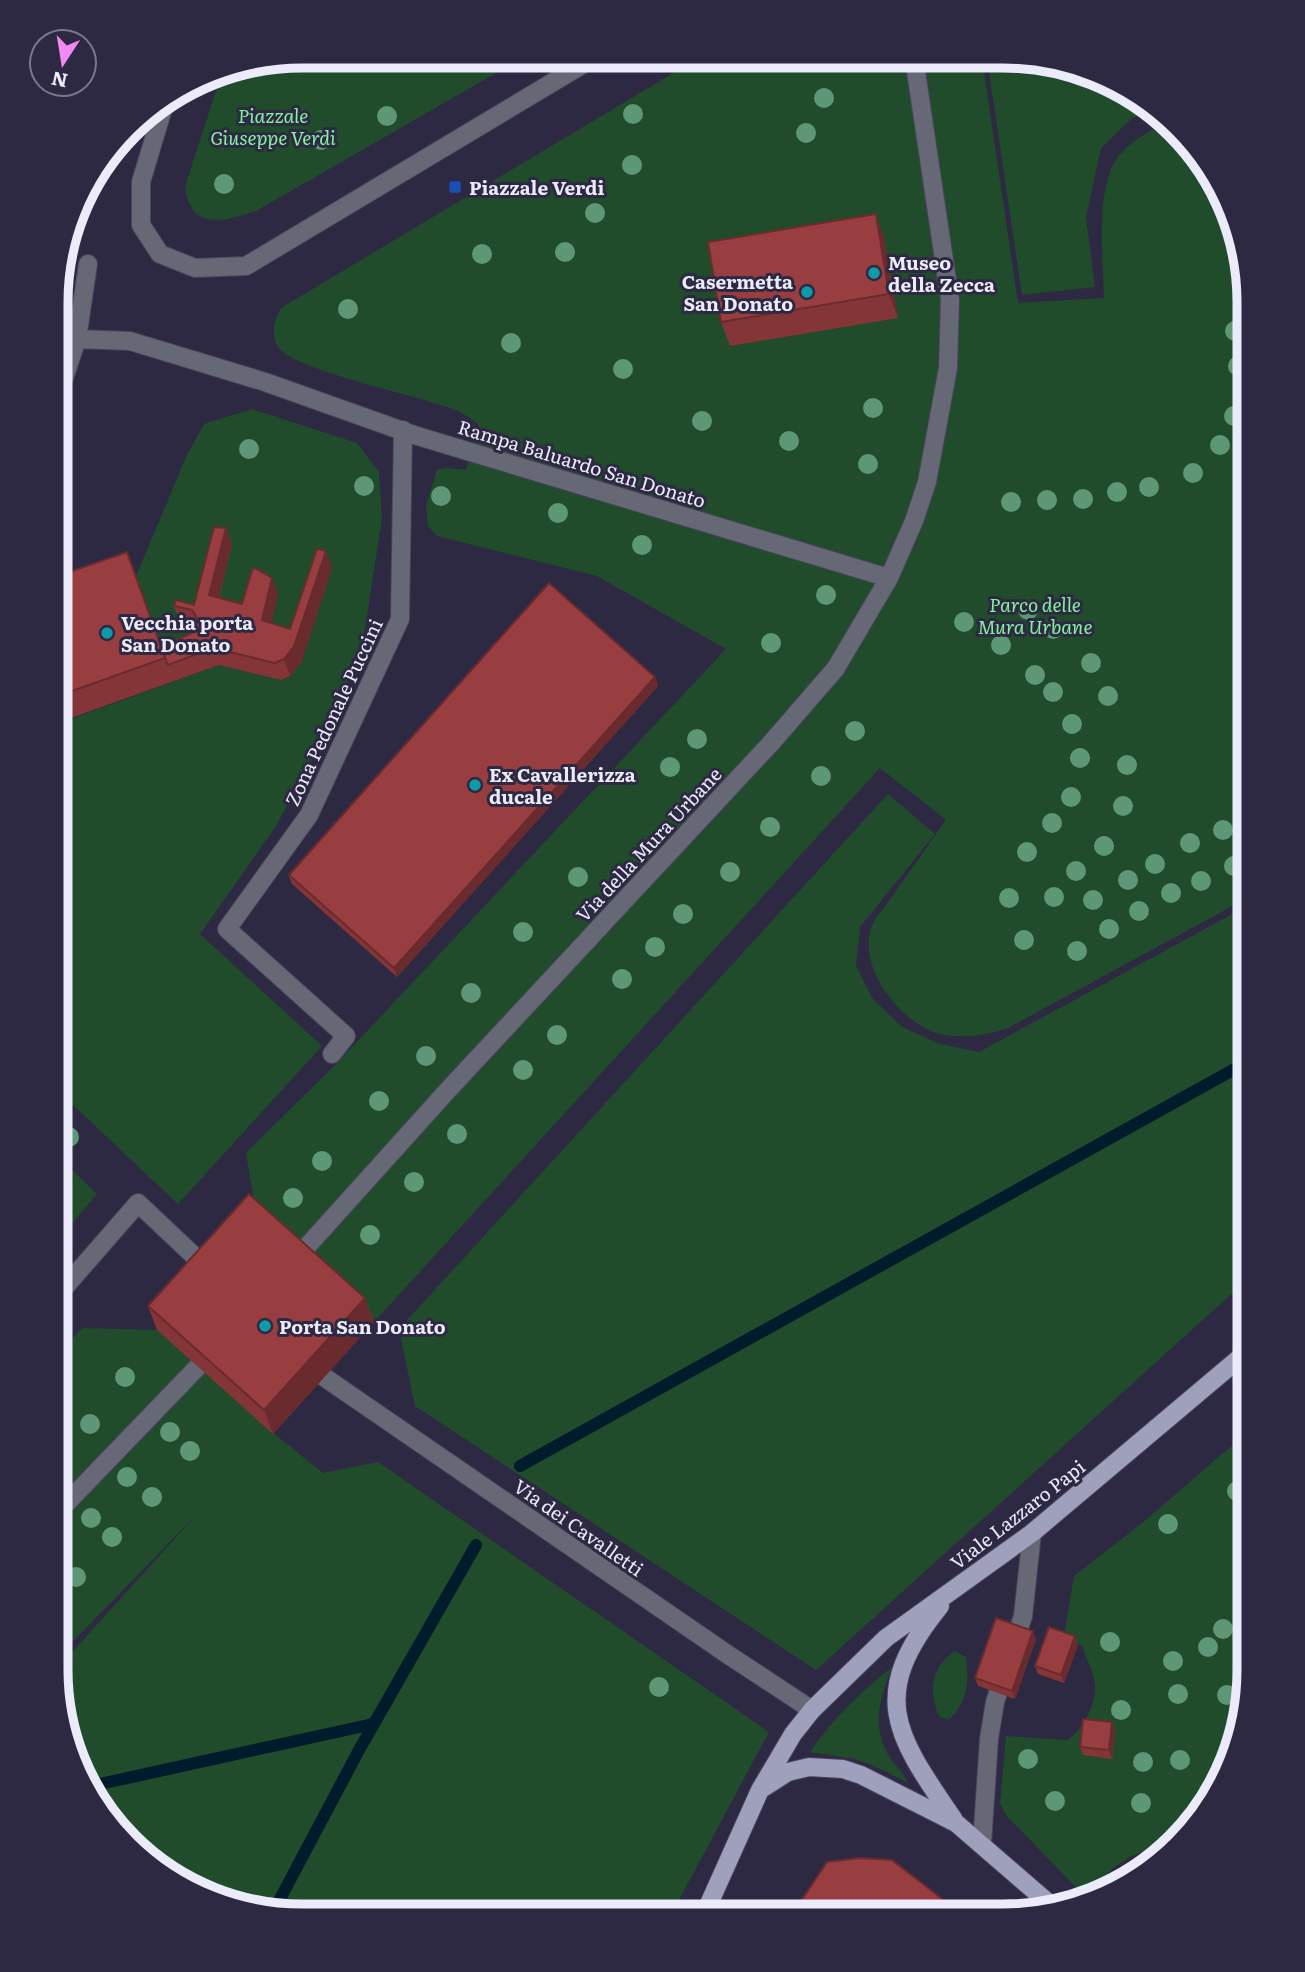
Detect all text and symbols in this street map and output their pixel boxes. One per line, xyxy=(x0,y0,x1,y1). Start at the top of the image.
north arrow xyxy=(28,28,98,98)
text: N xyxy=(48,65,70,96)
park label: Piazzale Giuseppe Verdi xyxy=(210,101,336,151)
place label: Piazzale Verdi xyxy=(469,173,605,201)
marker: Piazzale Verdi xyxy=(447,179,463,195)
place label: Museo della Zecca xyxy=(888,248,995,298)
marker: Museo della Zecca xyxy=(866,265,882,281)
place label: Casermetta San Donato xyxy=(682,267,793,317)
marker: Casermetta San Donato xyxy=(799,284,815,300)
street label: Rampa Baluardo San Donato xyxy=(455,412,709,514)
park label: Parco delle Mura Urbane xyxy=(978,590,1092,640)
place label: Vecchia porta San Donato xyxy=(121,608,253,658)
street label: Zona Pedonale Puccini xyxy=(277,614,389,810)
marker: Vecchia porta San Donato xyxy=(99,625,115,641)
place label: Ex Cavallerizza ducale xyxy=(489,760,636,810)
street label: Via della Mura Urbane xyxy=(569,760,727,928)
marker: Ex Cavallerizza ducale xyxy=(467,777,483,793)
place label: Porta San Donato xyxy=(279,1312,446,1340)
marker: Porta San Donato xyxy=(257,1318,273,1334)
street label: Viale Lazzaro Papi xyxy=(944,1452,1090,1576)
street label: Via dei Cavalletti xyxy=(508,1472,650,1582)

